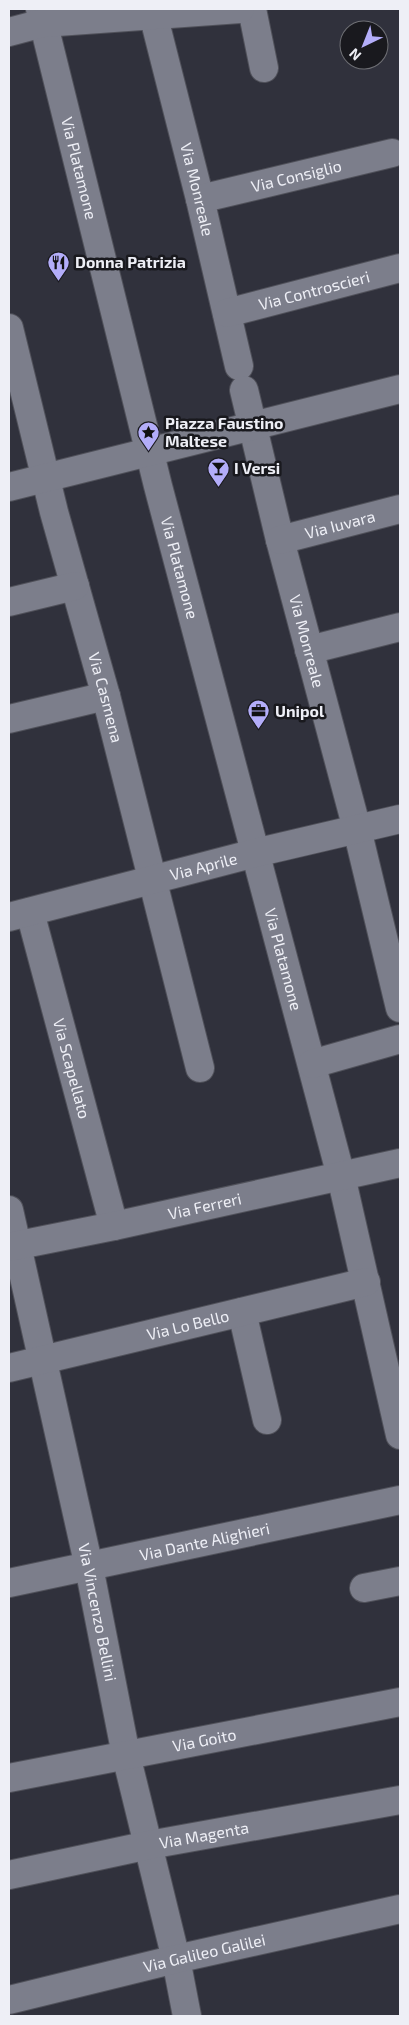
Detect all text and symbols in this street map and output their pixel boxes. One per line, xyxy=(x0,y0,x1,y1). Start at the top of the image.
north arrow xyxy=(339,20,389,70)
text: N xyxy=(345,45,364,65)
street label: Via Platamone xyxy=(58,115,102,221)
street label: Via Monreale xyxy=(177,141,218,238)
street label: Via Consiglio xyxy=(249,155,343,195)
restaurant icon: Donna Patrizia xyxy=(47,250,71,281)
place label: Donna Patrizia xyxy=(75,252,186,271)
street label: Via Controscieri xyxy=(256,266,372,313)
place label: Piazza Faustino Maltese xyxy=(165,413,284,450)
place icon: Piazza Faustino Maltese xyxy=(137,420,161,451)
bar icon: I Versi xyxy=(206,456,230,487)
place label: I Versi xyxy=(234,458,280,477)
street label: Via Iuvara xyxy=(303,506,377,542)
street label: Via Platamone xyxy=(158,514,203,621)
street label: Via Monreale xyxy=(286,592,329,690)
street label: Via Casmena xyxy=(85,650,127,745)
office icon: Unipol xyxy=(247,699,271,730)
place label: Unipol xyxy=(275,701,325,720)
street label: Via Aprile xyxy=(168,848,239,884)
street label: Via Platamone xyxy=(261,906,307,1012)
street label: Via Scapellato xyxy=(50,1016,95,1121)
street label: Via Ferreri xyxy=(166,1188,243,1223)
street label: Via Lo Bello xyxy=(145,1305,231,1344)
street label: Via Dante Alighieri xyxy=(138,1518,271,1564)
street label: Via Vincenzo Bellini xyxy=(75,1541,121,1683)
street label: Via Goito xyxy=(171,1724,238,1755)
street label: Via Magenta xyxy=(158,1817,250,1852)
street label: Via Galileo Galilei xyxy=(141,1929,267,1976)

